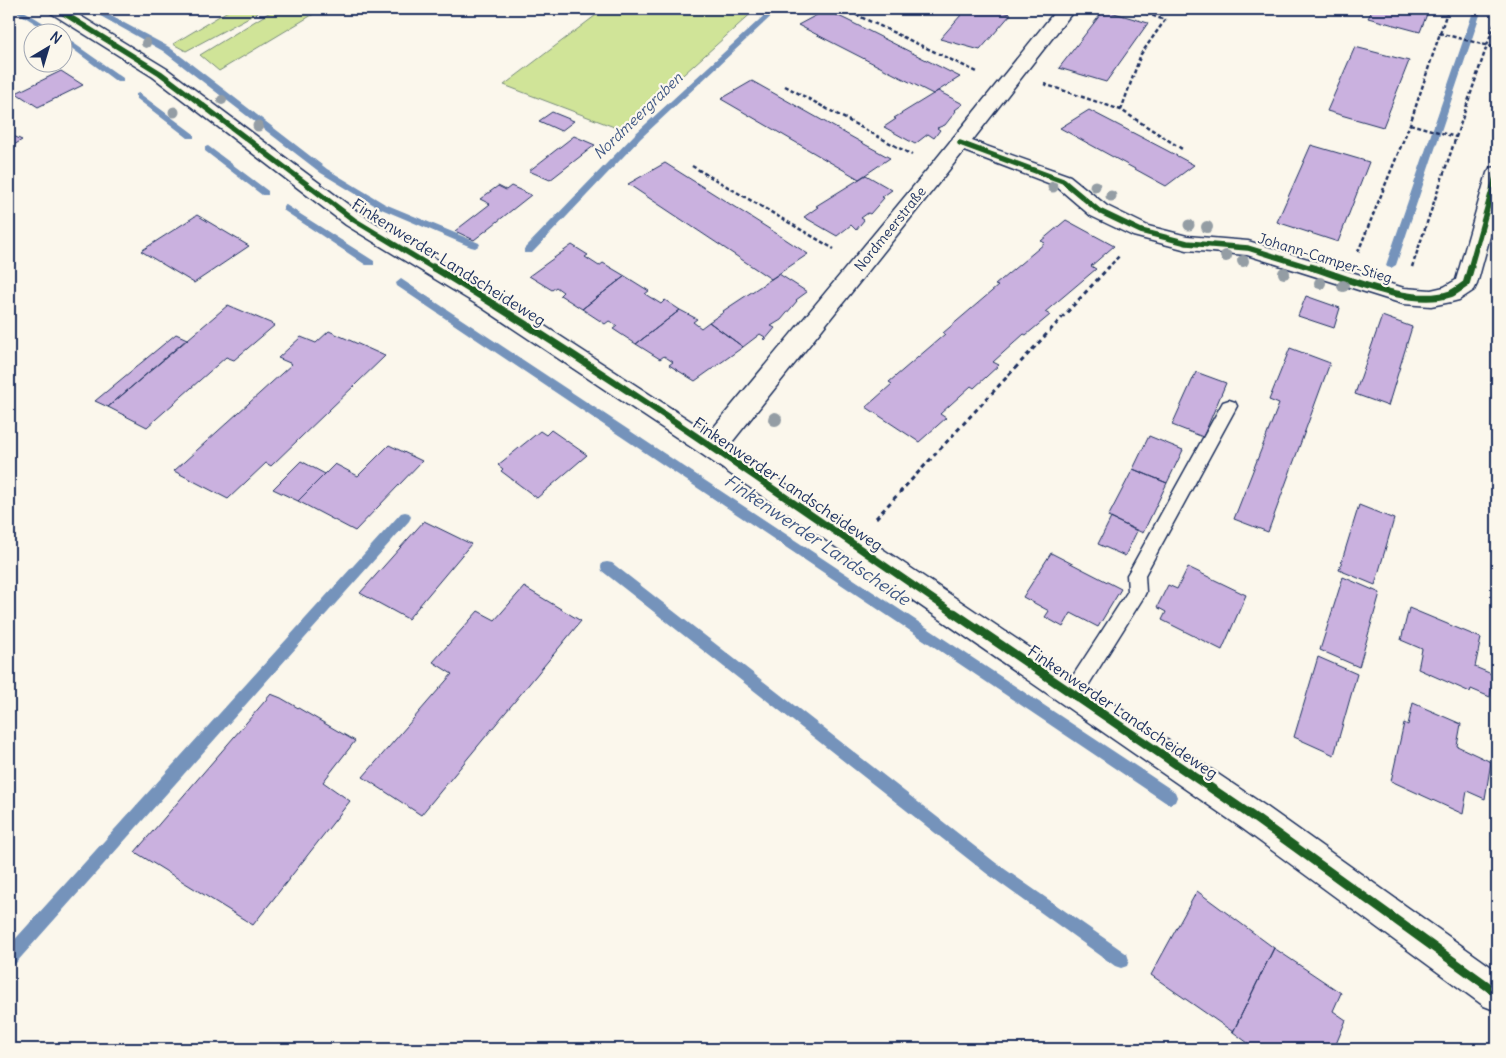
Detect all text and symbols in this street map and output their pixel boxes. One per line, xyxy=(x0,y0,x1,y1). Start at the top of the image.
north arrow xyxy=(22,22,72,72)
text: N xyxy=(47,28,65,48)
water label: Nordmeergraben xyxy=(589,68,686,163)
street label: Nordmeerstraße xyxy=(850,183,930,275)
street label: Finkenwerder Landscheideweg xyxy=(348,194,550,330)
street label: Johann-Camper-Stieg xyxy=(1256,229,1394,287)
street label: Finkenwerder Landscheideweg xyxy=(689,413,887,555)
water label: Finkenwerder Landscheide xyxy=(720,470,914,610)
street label: Finkenwerder Landscheideweg xyxy=(1024,641,1222,783)

